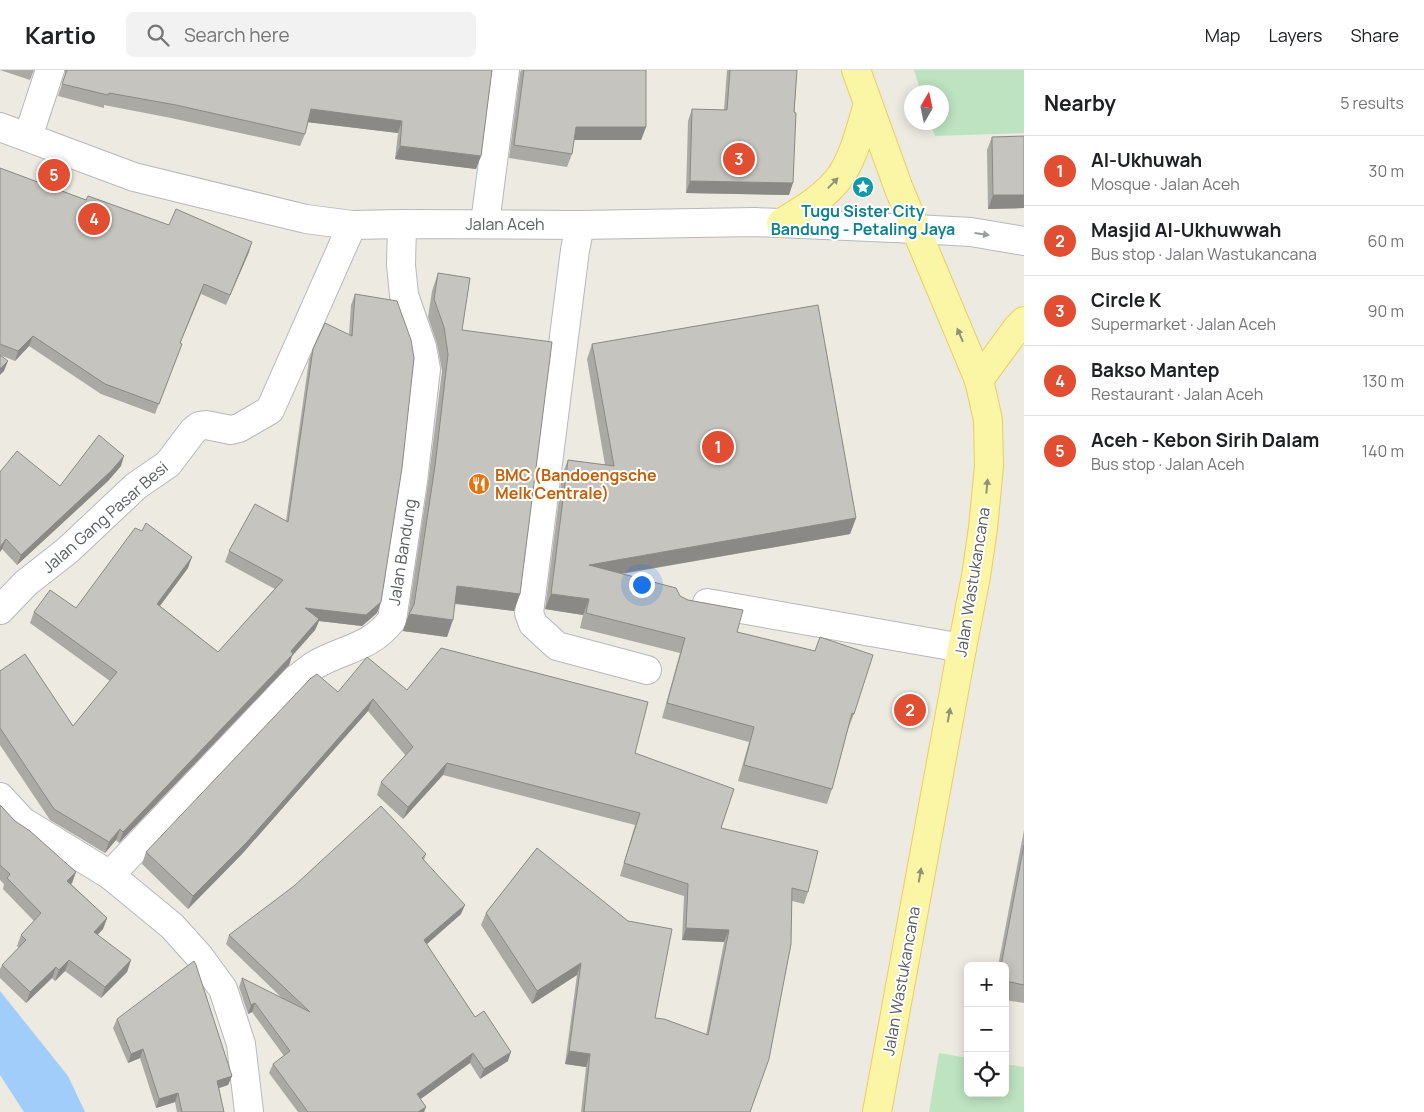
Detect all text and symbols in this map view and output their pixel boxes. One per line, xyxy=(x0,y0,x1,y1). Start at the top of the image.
search box xyxy=(126,12,476,57)
text: Kartio xyxy=(25,18,96,51)
icon: search xyxy=(144,21,172,49)
text: Search here xyxy=(184,22,290,48)
text: Map xyxy=(1205,23,1240,47)
text: Layers xyxy=(1268,23,1322,47)
text: Share xyxy=(1350,23,1399,47)
north arrow xyxy=(904,85,949,130)
text: Nearby xyxy=(1044,89,1116,117)
text: 5 results xyxy=(1340,92,1404,114)
pin: 3 xyxy=(723,140,755,178)
text: Al-Ukhuwah xyxy=(1091,147,1202,173)
pin: 5 xyxy=(38,156,70,194)
text: 1 xyxy=(1056,160,1064,182)
text: 30 m xyxy=(1369,160,1404,182)
text: Mosque · Jalan Aceh xyxy=(1091,173,1240,195)
place icon: Tugu Sister City Bandung - Petaling Jaya xyxy=(851,175,875,199)
one-way arrow xyxy=(827,177,839,189)
pin: 4 xyxy=(78,200,110,238)
place label: Tugu Sister City Bandung - Petaling Jaya xyxy=(771,200,955,240)
street label: Jalan Aceh xyxy=(465,213,545,235)
text: Masjid Al-Ukhuwwah xyxy=(1091,217,1281,243)
one-way arrow xyxy=(974,230,990,238)
text: 2 xyxy=(1055,230,1065,252)
text: 60 m xyxy=(1368,230,1404,252)
text: Bus stop · Jalan Wastukancana xyxy=(1091,243,1317,265)
text: Circle K xyxy=(1091,287,1161,313)
text: 3 xyxy=(1055,300,1065,322)
text: 90 m xyxy=(1368,300,1404,322)
text: Supermarket · Jalan Aceh xyxy=(1091,313,1276,335)
one-way arrow xyxy=(956,328,964,342)
text: Bakso Mantep xyxy=(1091,357,1219,383)
text: 4 xyxy=(1055,370,1065,392)
text: 130 m xyxy=(1362,370,1404,392)
text: Restaurant · Jalan Aceh xyxy=(1091,383,1263,405)
text: Aceh - Kebon Sirih Dalam xyxy=(1091,427,1319,453)
pin: 1 xyxy=(702,428,734,466)
text: 5 xyxy=(1055,440,1065,462)
text: 140 m xyxy=(1362,440,1404,462)
text: Bus stop · Jalan Aceh xyxy=(1091,453,1245,475)
street label: Jalan Gang Pasar Besi xyxy=(38,456,172,578)
place label: BMC (Bandoengsche Melk Centrale) xyxy=(495,464,657,504)
restaurant icon: BMC (Bandoengsche Melk Centrale) xyxy=(467,472,491,496)
one-way arrow xyxy=(984,477,992,493)
street label: Jalan Bandung xyxy=(383,497,421,607)
street label: Jalan Wastukancana xyxy=(949,505,995,659)
your location xyxy=(629,572,655,598)
pin: 2 xyxy=(894,691,926,729)
one-way arrow xyxy=(946,706,954,722)
one-way arrow xyxy=(917,866,925,882)
street label: Jalan Wastukancana xyxy=(877,905,925,1057)
map controls xyxy=(964,962,1009,1097)
button: + xyxy=(964,962,1009,1007)
button: − xyxy=(964,1007,1009,1052)
button: locate xyxy=(964,1052,1009,1097)

